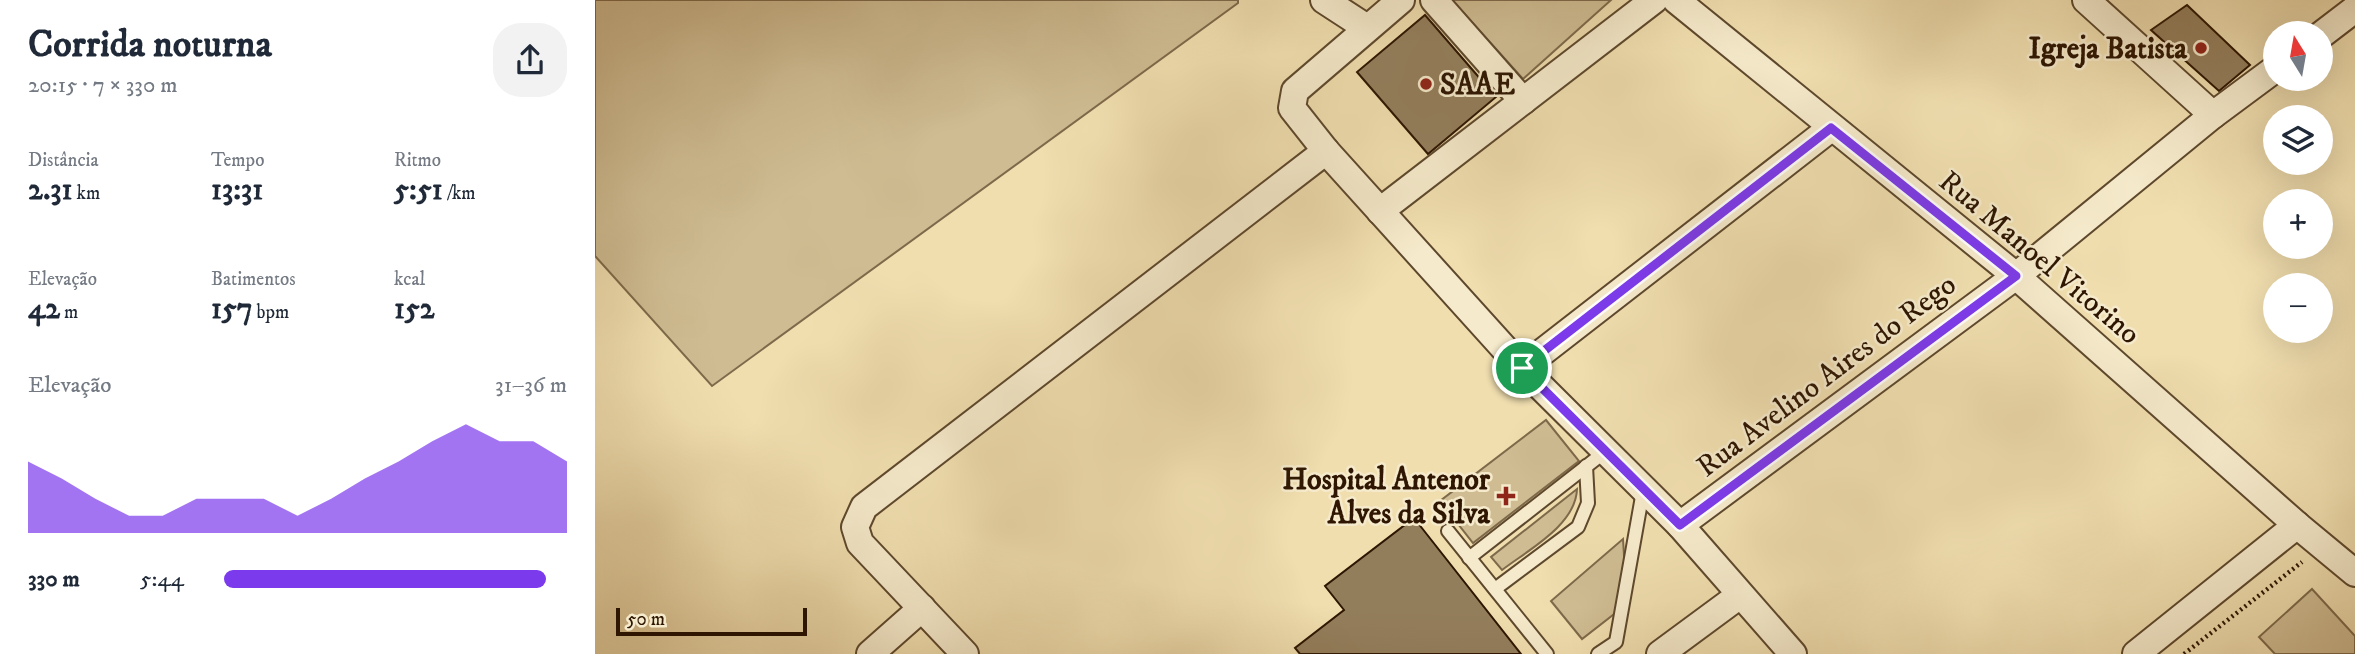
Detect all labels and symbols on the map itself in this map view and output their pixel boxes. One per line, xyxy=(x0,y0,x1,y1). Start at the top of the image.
north arrow xyxy=(2263,21,2333,91)
place label: Igreja Batista xyxy=(2029,31,2188,68)
marker: Igreja Batista xyxy=(2193,40,2209,56)
place label: SAAE xyxy=(1440,67,1515,104)
marker: SAAE xyxy=(1418,76,1434,92)
street label: Rua Manoel Vitorino xyxy=(1931,163,2147,353)
street label: Rua Avelino Aires do Rego xyxy=(1690,267,1964,486)
pin xyxy=(1492,338,1552,398)
place label: Hospital Antenor Alves da Silva xyxy=(1282,462,1491,533)
marker: Hospital Antenor Alves da Silva xyxy=(1496,486,1516,506)
scale bar xyxy=(616,605,807,637)

